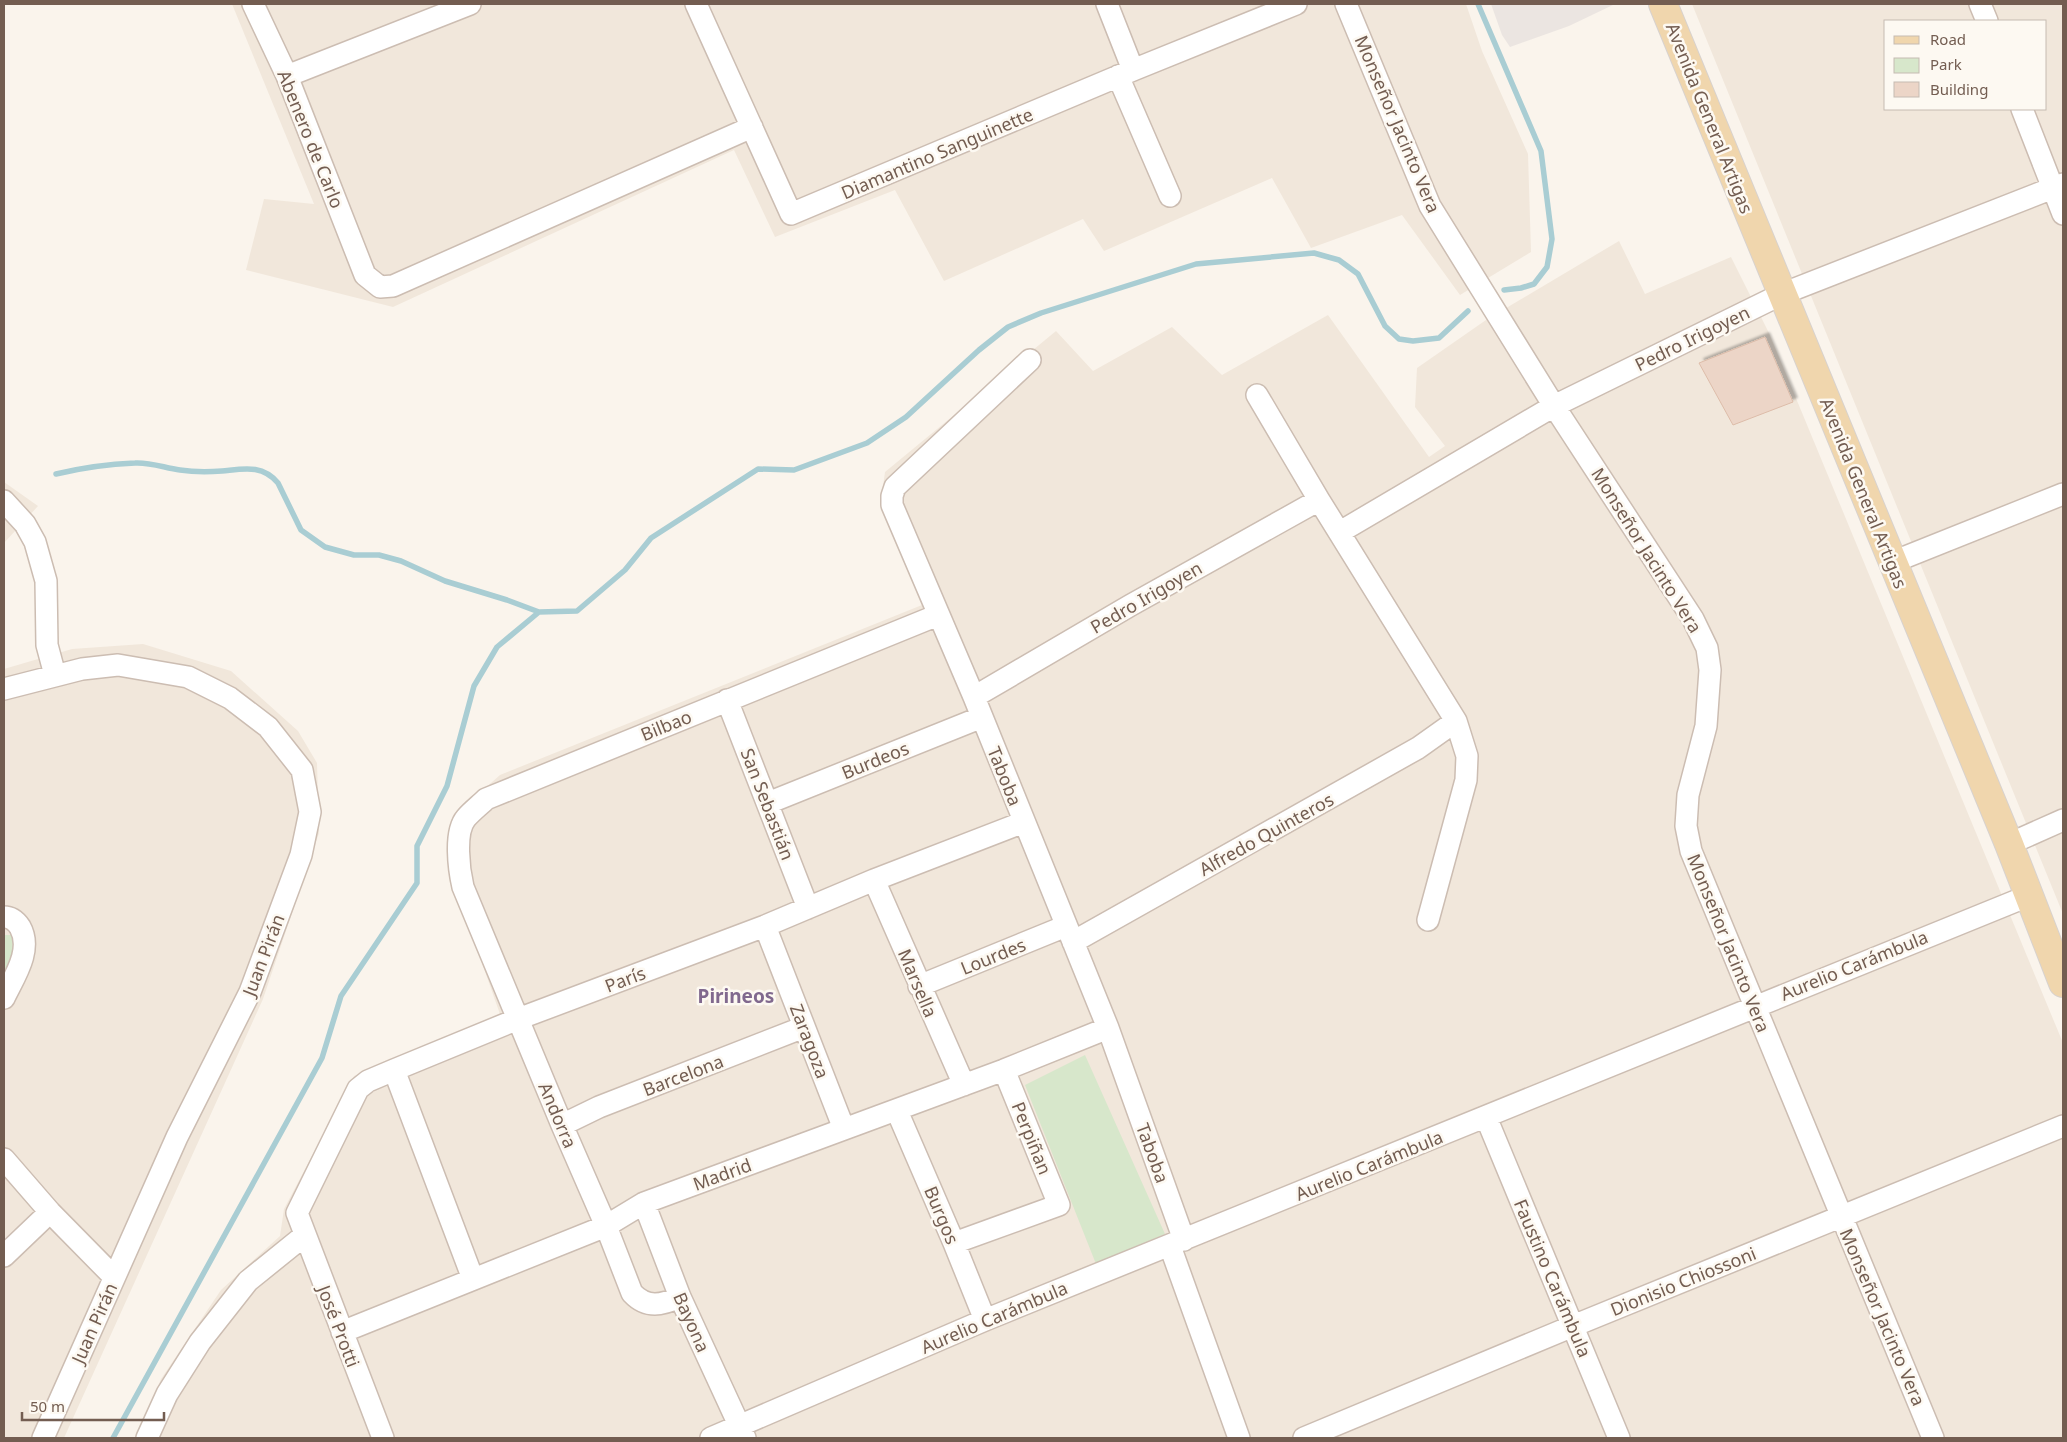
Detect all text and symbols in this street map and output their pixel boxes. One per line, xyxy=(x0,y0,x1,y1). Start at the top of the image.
street label: Avenida General Artigas xyxy=(1661,19,1759,217)
legend xyxy=(1884,20,2047,110)
text: Road xyxy=(1930,29,1966,49)
street label: Monseñor Jacinto Vera xyxy=(1350,32,1446,216)
text: Park xyxy=(1930,54,1962,74)
street label: Abenero de Carlo xyxy=(272,66,350,212)
text: Building xyxy=(1930,79,1988,99)
street label: Diamantino Sanguinette xyxy=(837,102,1037,204)
street label: Pedro Irigoyen xyxy=(1631,300,1753,376)
street label: Avenida General Artigas xyxy=(1815,394,1913,592)
street label: Monseñor Jacinto Vera xyxy=(1586,463,1708,637)
street label: Pedro Irigoyen xyxy=(1086,555,1206,639)
street label: Bilbao xyxy=(637,704,695,746)
street label: Burdeos xyxy=(838,736,912,784)
street label: Taboba xyxy=(982,743,1028,809)
street label: San Sebastián xyxy=(736,745,800,863)
street label: Alfredo Quinteros xyxy=(1194,787,1338,881)
street label: Monseñor Jacinto Vera xyxy=(1682,850,1776,1036)
street label: Juan Pirán xyxy=(236,911,290,1001)
street label: Aurelio Carámbula xyxy=(1777,924,1931,1006)
street label: Lourdes xyxy=(957,932,1029,980)
street label: Marsella xyxy=(893,945,943,1021)
street label: París xyxy=(601,960,649,998)
district label: Pirineos xyxy=(698,983,774,1009)
street label: Zaragoza xyxy=(785,1000,835,1082)
street label: Barcelona xyxy=(639,1049,727,1101)
street label: Andorra xyxy=(533,1078,583,1152)
street label: Perpiñan xyxy=(1007,1098,1057,1178)
street label: Taboba xyxy=(1131,1120,1175,1186)
street label: Aurelio Carámbula xyxy=(1292,1124,1446,1206)
street label: Madrid xyxy=(689,1152,755,1196)
street label: Burgos xyxy=(919,1182,965,1248)
street label: Faustino Carámbula xyxy=(1509,1195,1597,1361)
street label: Monseñor Jacinto Vera xyxy=(1835,1225,1931,1409)
street label: Dionisio Chiossoni xyxy=(1607,1241,1759,1321)
street label: Aurelio Carámbula xyxy=(917,1275,1071,1359)
street label: Juan Pirán xyxy=(65,1279,122,1369)
street label: José Protti xyxy=(312,1280,366,1370)
street label: Bayona xyxy=(668,1288,716,1356)
scale bar xyxy=(22,1390,165,1422)
text: 50 m xyxy=(30,1396,65,1416)

